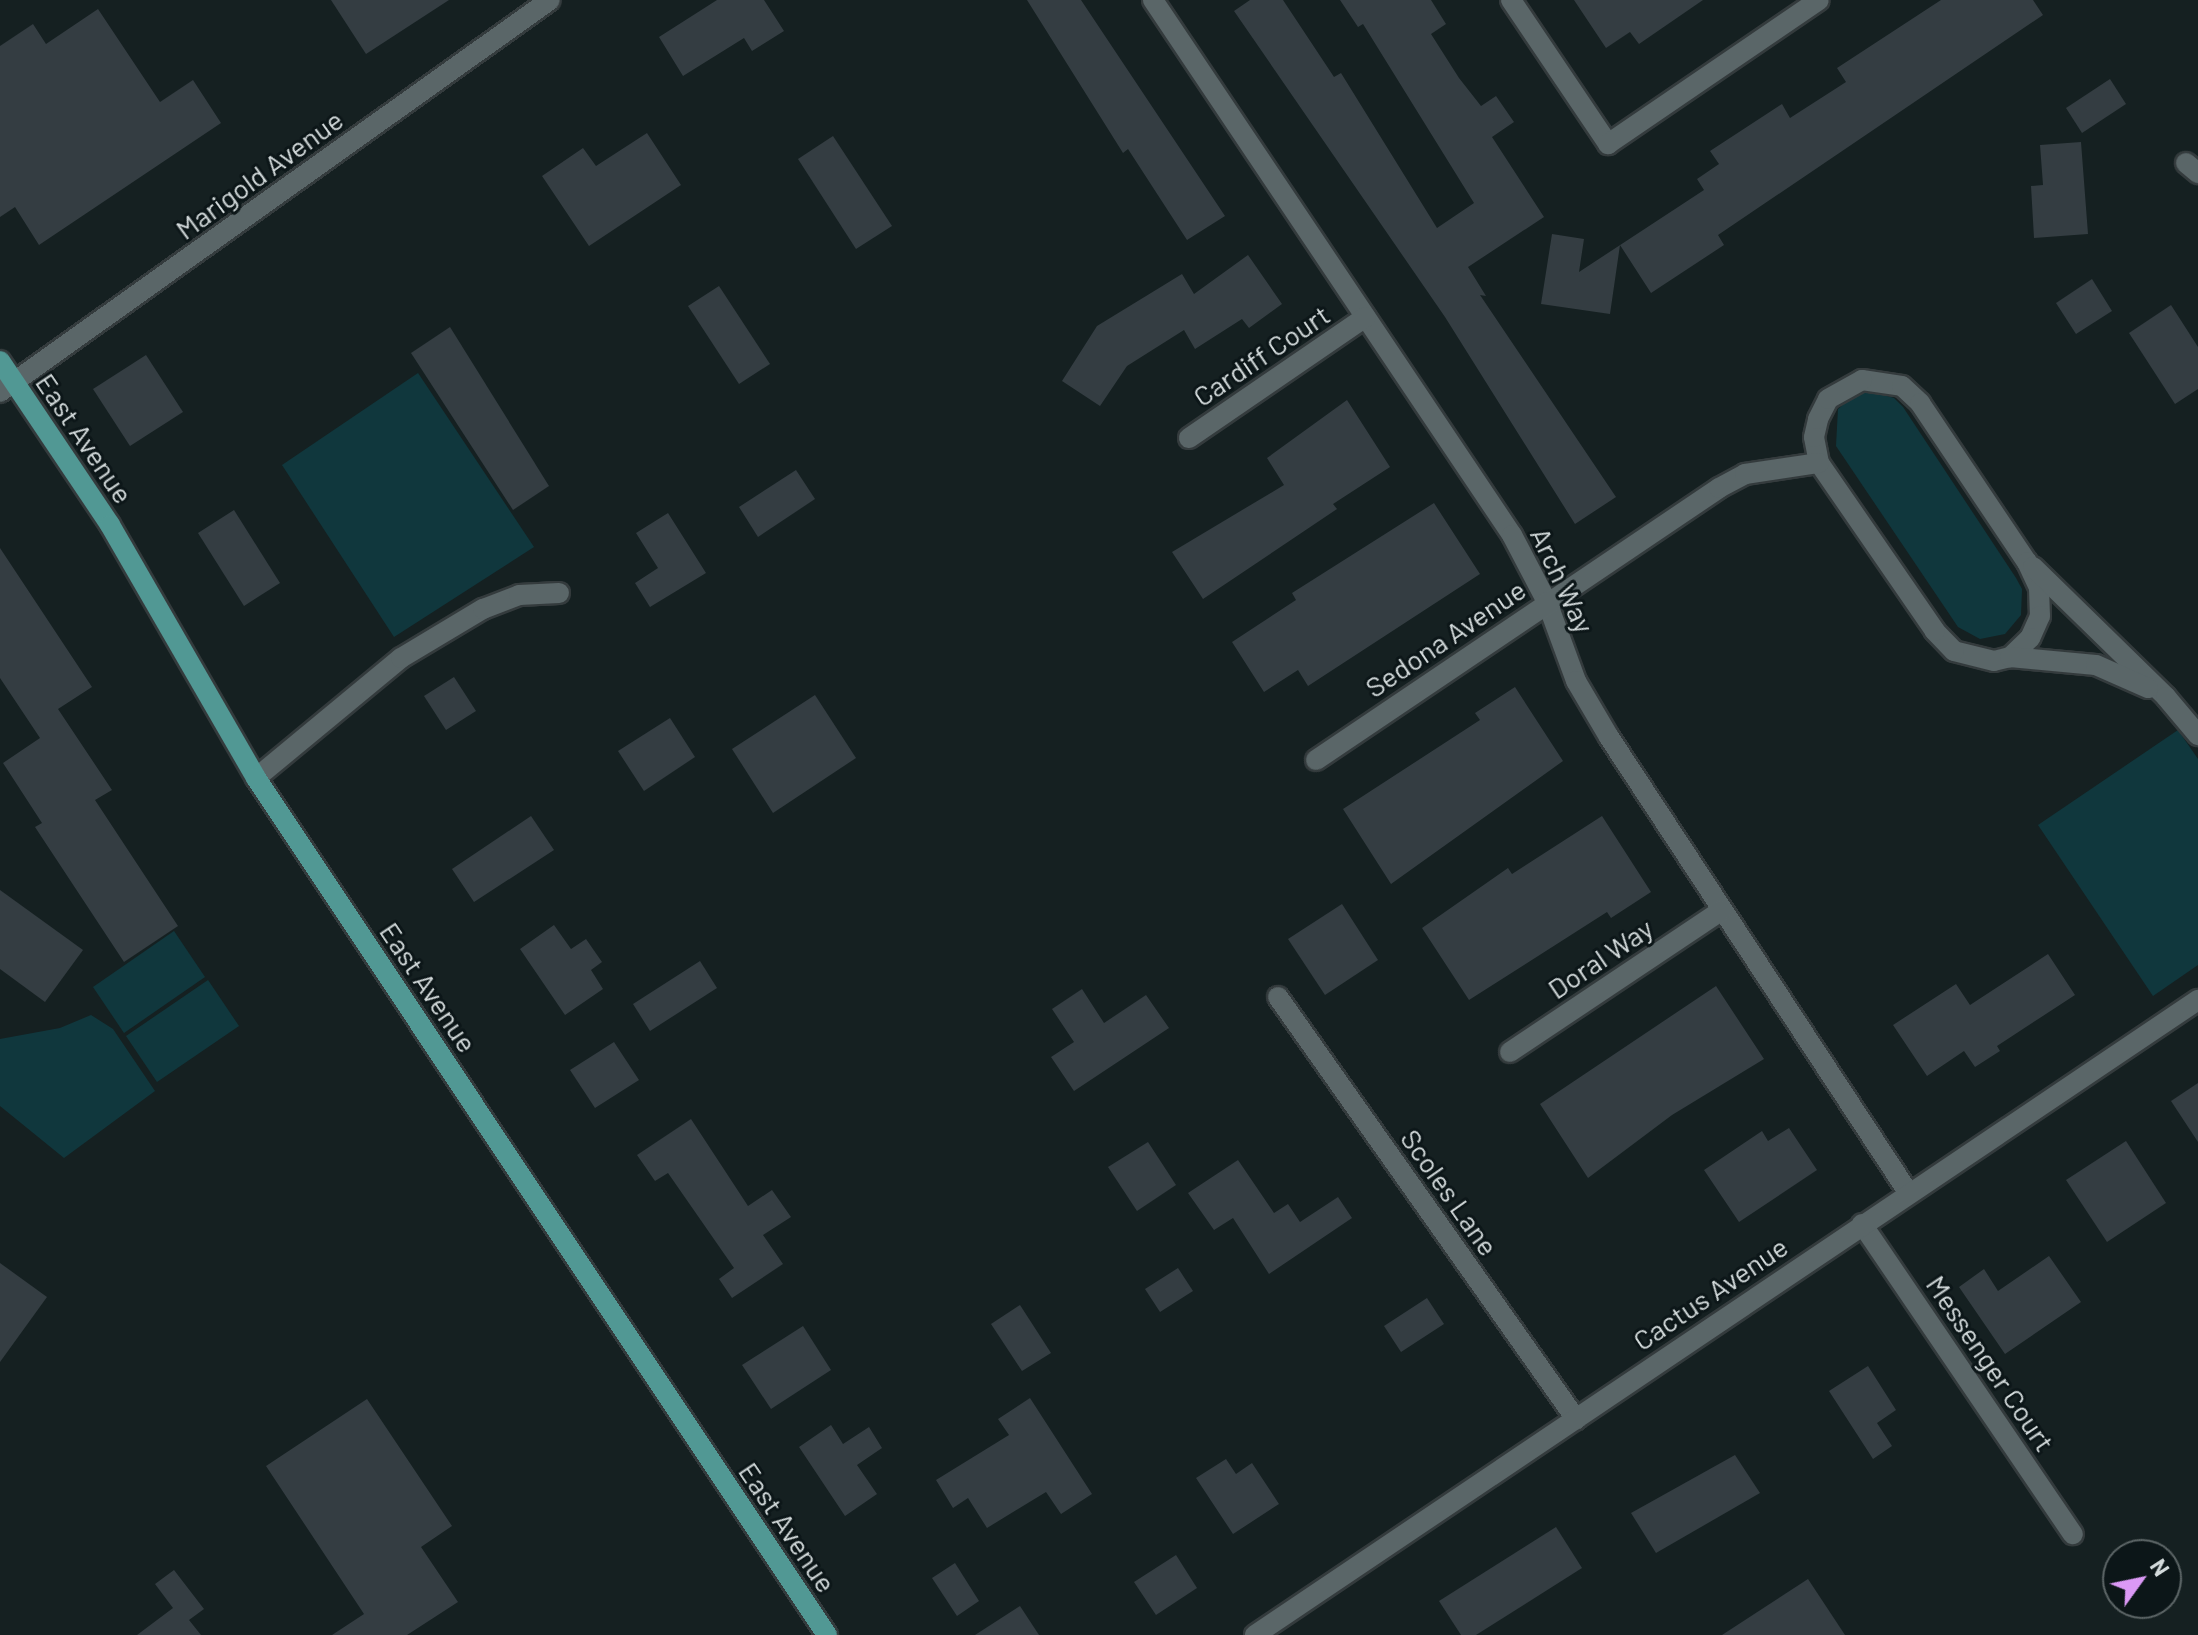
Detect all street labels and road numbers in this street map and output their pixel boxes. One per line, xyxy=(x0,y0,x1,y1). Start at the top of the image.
street label: Marigold Avenue xyxy=(169,102,349,246)
street label: Cardiff Court xyxy=(1186,297,1336,413)
street label: East Avenue xyxy=(29,367,141,509)
street label: Arch Way xyxy=(1524,522,1602,638)
street label: Sedona Avenue xyxy=(1359,572,1531,704)
street label: Doral Way xyxy=(1541,911,1659,1005)
street label: East Avenue xyxy=(373,916,485,1058)
street label: Scoles Lane xyxy=(1394,1122,1506,1262)
street label: Cactus Avenue xyxy=(1626,1229,1794,1357)
street label: Messenger Court xyxy=(1920,1269,2062,1457)
street label: East Avenue xyxy=(732,1456,844,1598)

